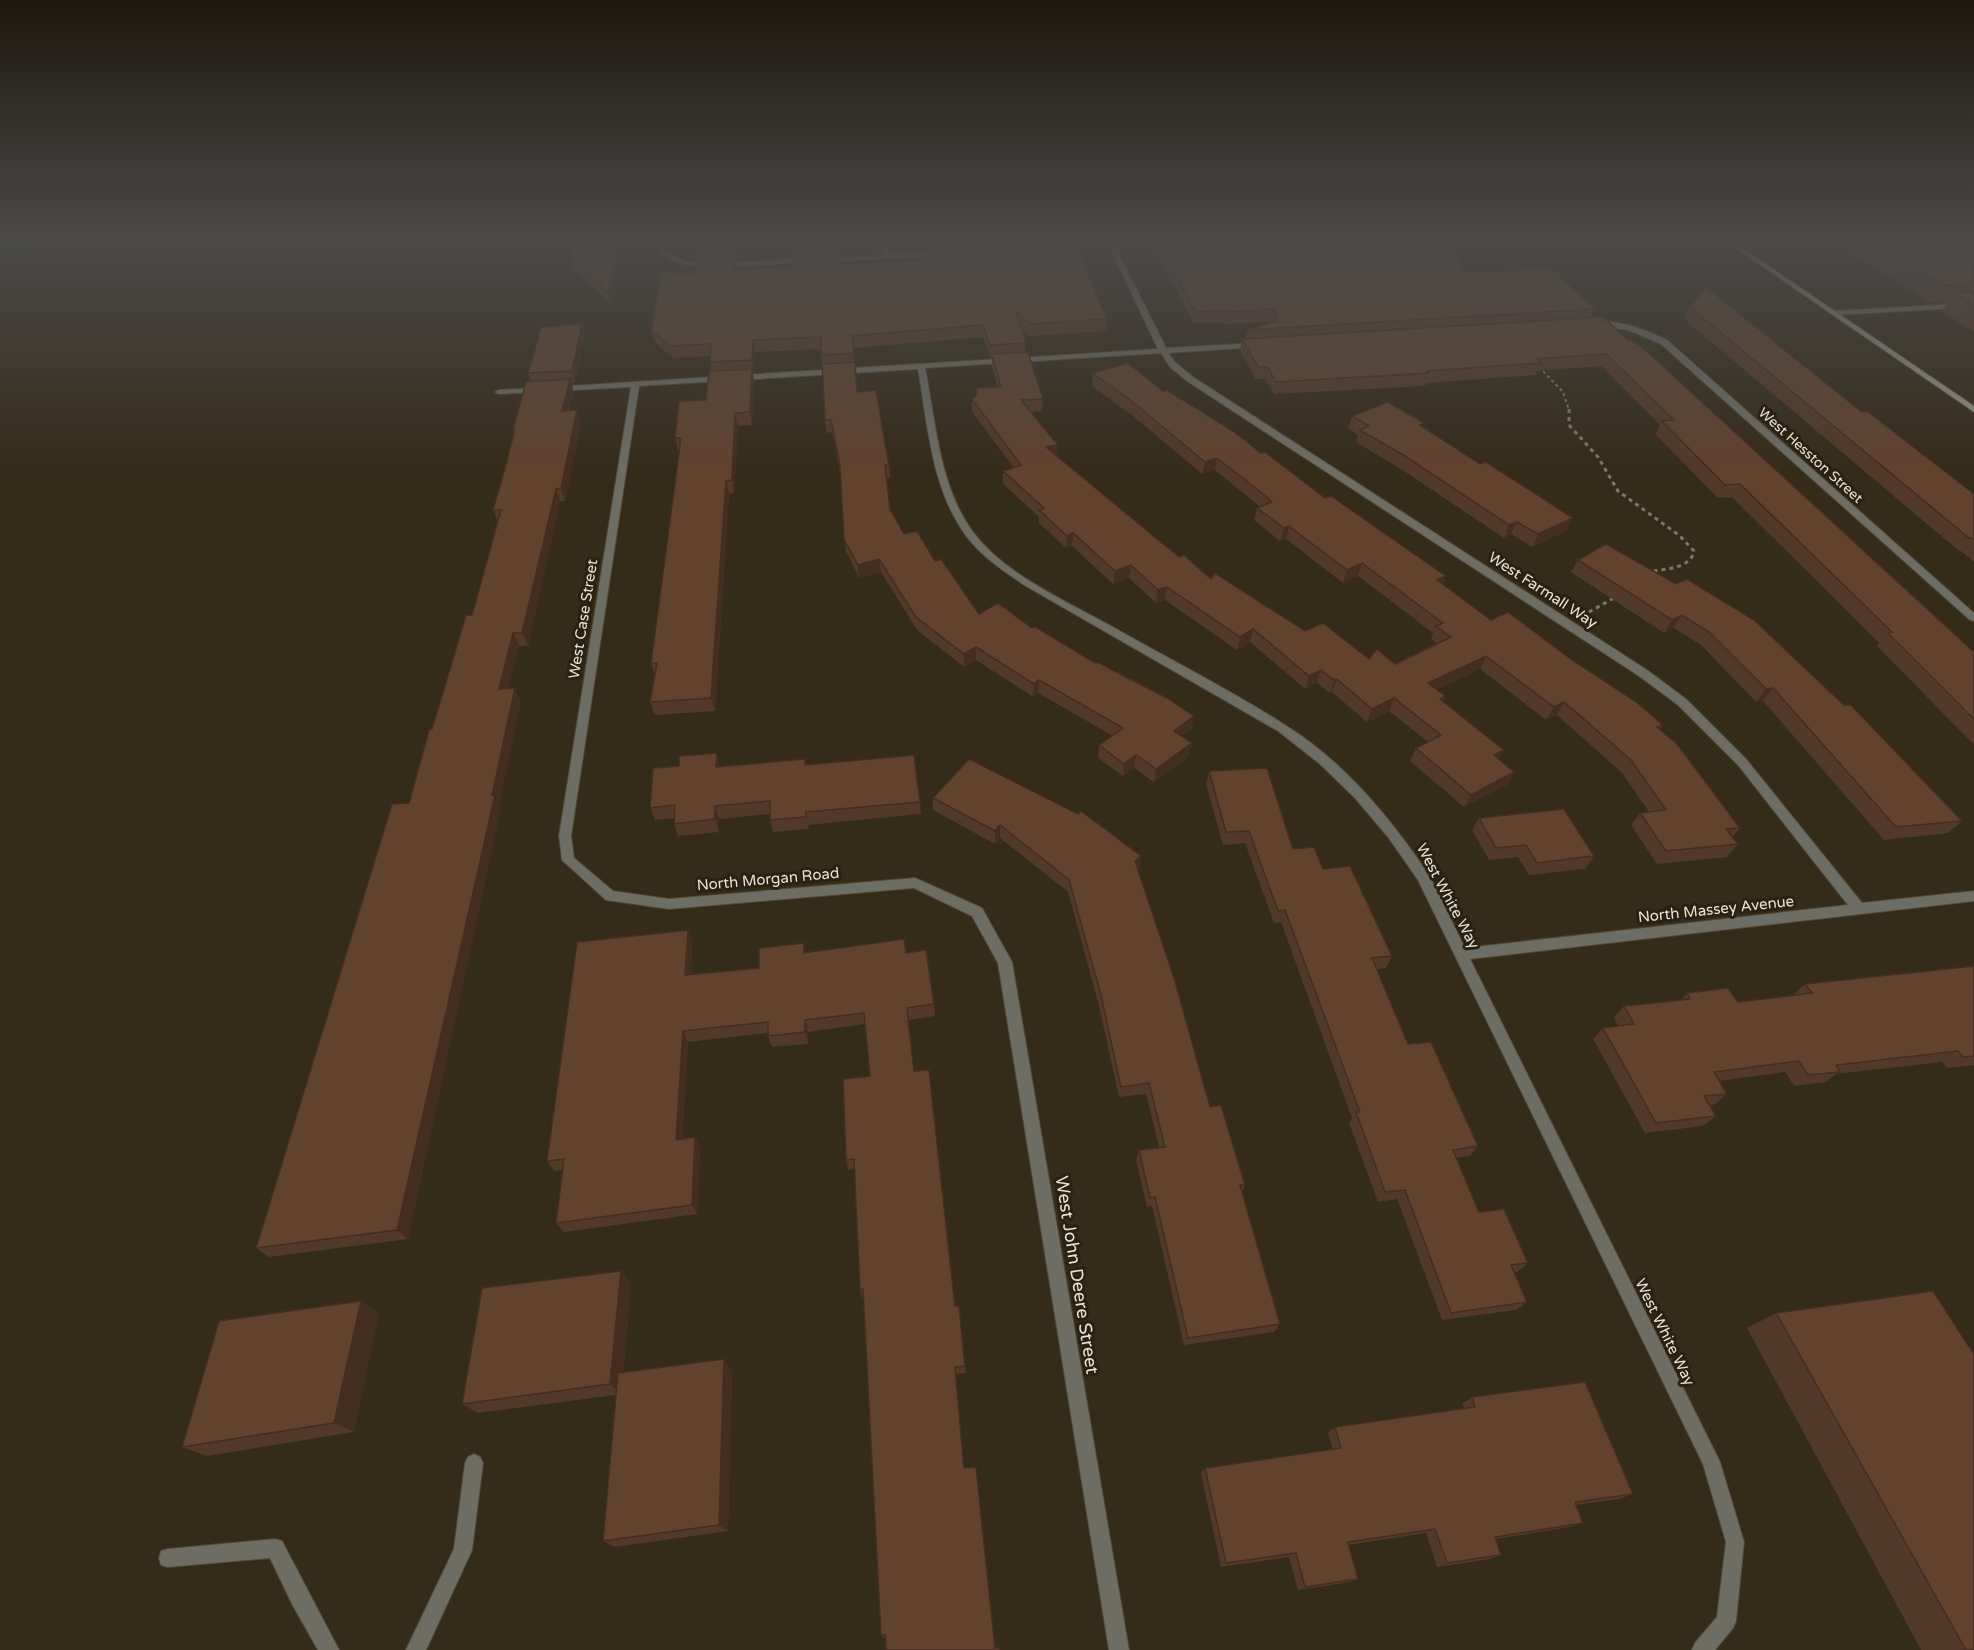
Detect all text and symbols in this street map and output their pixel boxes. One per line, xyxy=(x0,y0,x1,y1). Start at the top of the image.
street label: West Hesston Street xyxy=(1755,404,1867,507)
street label: West Farmall Way xyxy=(1485,548,1601,632)
street label: West Case Street xyxy=(565,558,601,680)
street label: West White Way xyxy=(1413,840,1483,952)
street label: North Morgan Road xyxy=(696,864,840,894)
street label: North Massey Avenue xyxy=(1637,892,1795,926)
street label: West John Deere Street xyxy=(1050,1174,1104,1376)
street label: West White Way xyxy=(1631,1276,1699,1388)

